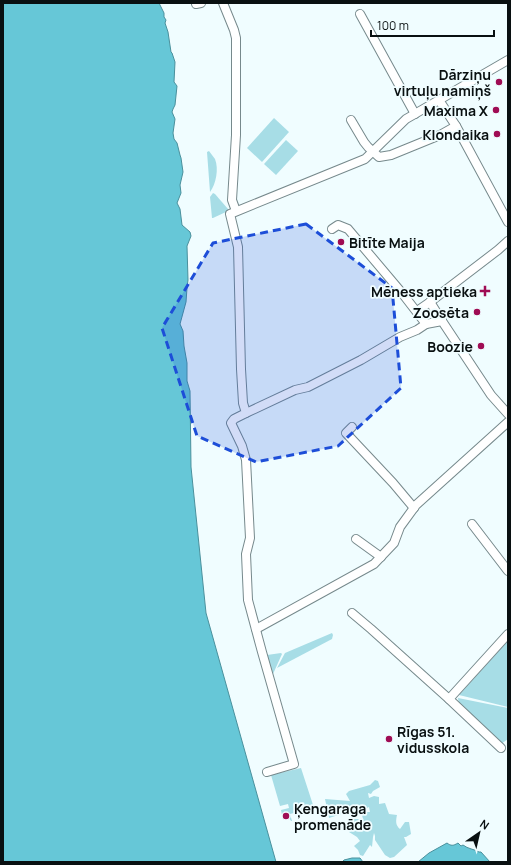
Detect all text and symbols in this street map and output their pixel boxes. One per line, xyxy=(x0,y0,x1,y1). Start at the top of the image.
scale bar xyxy=(371,12,494,38)
text: 100 m xyxy=(377,17,409,34)
place label: Dārziņu virtuļu namiņš xyxy=(394,65,491,101)
marker: Dārziņu virtuļu namiņš xyxy=(494,77,504,87)
place label: Maxima X xyxy=(424,101,489,120)
marker: Maxima X xyxy=(491,105,501,115)
place label: Klondaika xyxy=(422,125,489,144)
marker: Klondaika xyxy=(492,129,502,139)
place label: Bitīte Maija xyxy=(349,233,425,252)
marker: Bitīte Maija xyxy=(336,237,346,247)
place label: Mēness aptieka xyxy=(371,282,477,301)
marker: Mēness aptieka xyxy=(480,286,490,296)
place label: Zoosēta xyxy=(412,303,469,322)
marker: Zoosēta xyxy=(472,307,482,317)
place label: Boozie xyxy=(427,337,473,356)
marker: Boozie xyxy=(476,341,486,351)
place label: Rīgas 51. vidusskola xyxy=(397,722,469,757)
marker: Rīgas 51. vidusskola xyxy=(384,734,394,744)
place label: Ķengaraga promenāde xyxy=(294,799,371,834)
marker: Ķengaraga promenāde xyxy=(281,811,291,821)
north arrow xyxy=(459,813,499,853)
text: N xyxy=(477,816,492,833)

